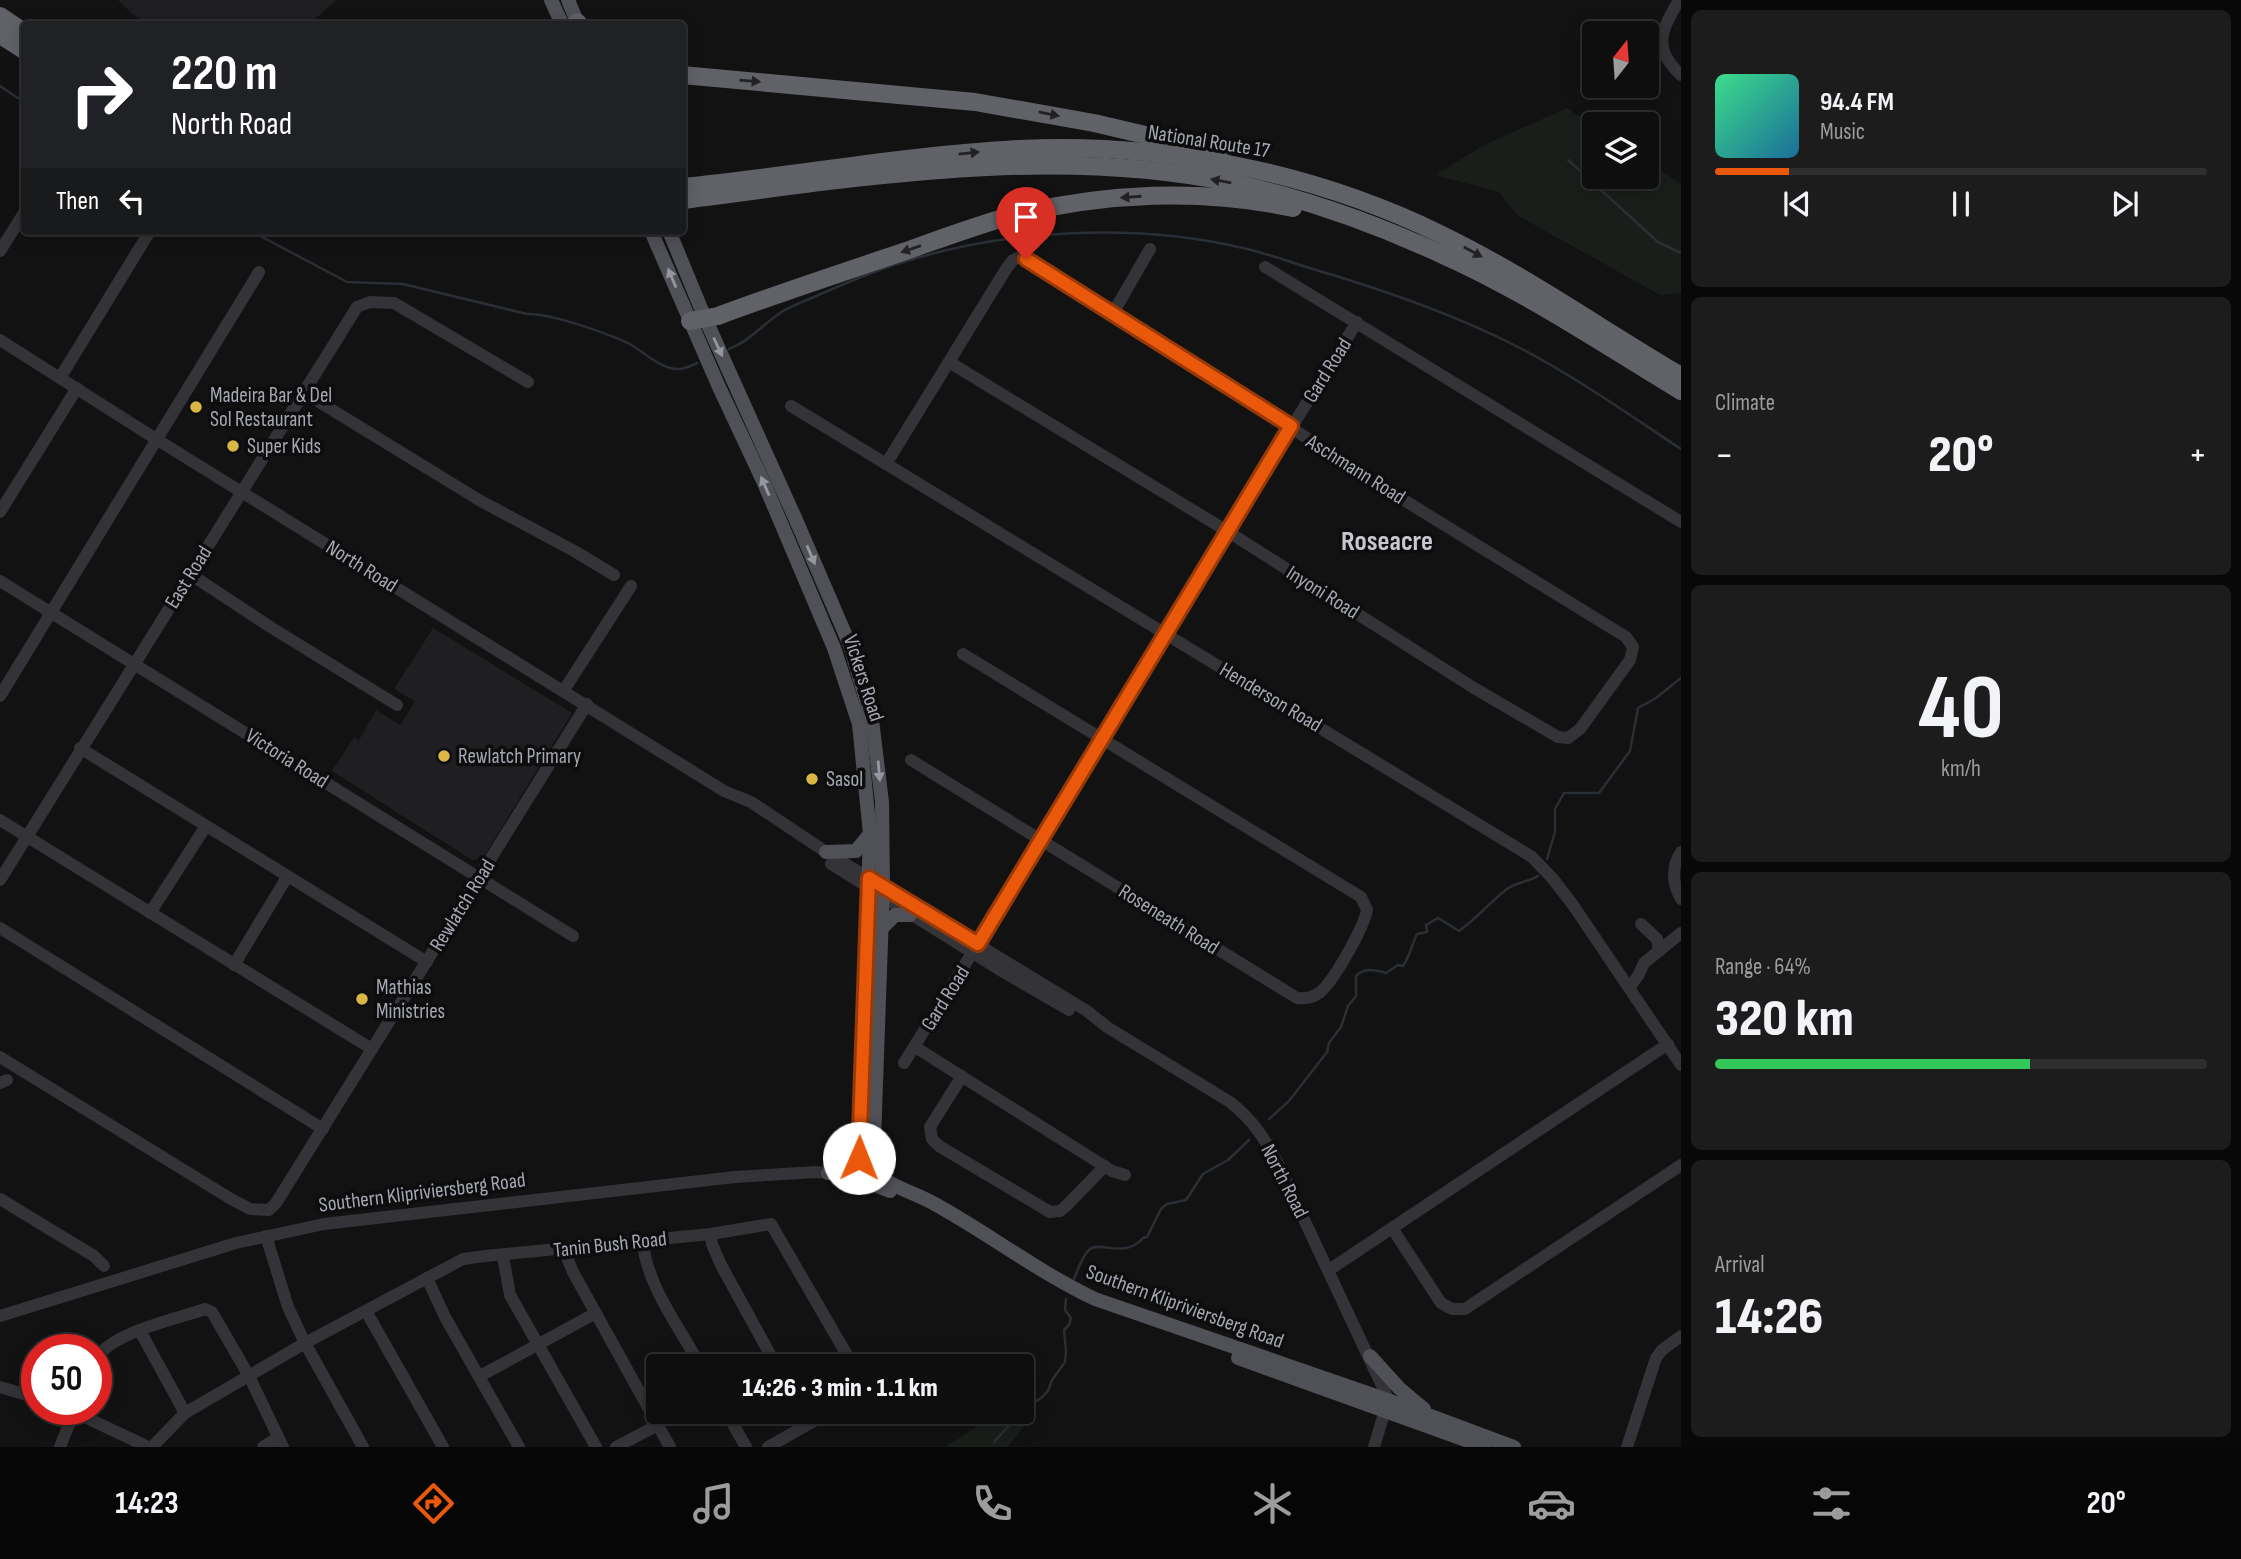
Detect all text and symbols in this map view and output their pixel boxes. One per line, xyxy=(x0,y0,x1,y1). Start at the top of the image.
north arrow xyxy=(1582,21,1659,98)
map controls xyxy=(1582,21,1659,189)
text: 220 m xyxy=(171,45,277,104)
icon: right xyxy=(56,49,147,140)
one-way arrow xyxy=(740,76,762,87)
text: 94.4 FM xyxy=(1820,87,1894,118)
text: North Road xyxy=(171,105,292,144)
one-way arrow xyxy=(1038,109,1060,120)
button: layers xyxy=(1582,112,1659,189)
text: Music xyxy=(1820,118,1865,146)
street label: National Route 17 xyxy=(1146,120,1272,164)
one-way arrow xyxy=(958,147,980,158)
one-way arrow xyxy=(1210,175,1232,186)
icon: left xyxy=(113,182,151,220)
icon: previous xyxy=(1778,185,1816,223)
icon: pause xyxy=(1942,185,1980,223)
icon: next xyxy=(2106,185,2144,223)
text: Then xyxy=(56,186,99,217)
pin xyxy=(996,187,1056,259)
one-way arrow xyxy=(1120,192,1142,203)
icon: arrive xyxy=(1007,198,1045,236)
one-way arrow xyxy=(900,244,921,255)
one-way arrow xyxy=(1464,246,1483,258)
one-way arrow xyxy=(666,268,677,289)
street label: Gard Road xyxy=(1298,333,1357,407)
one-way arrow xyxy=(712,337,724,357)
place label: Madeira Bar & Del Sol Restaurant xyxy=(210,383,332,432)
text: Climate xyxy=(1715,389,1775,417)
marker: Madeira Bar & Del Sol Restaurant xyxy=(188,399,204,415)
text: 20° xyxy=(1928,424,1994,487)
street label: Aschmann Road xyxy=(1301,429,1410,510)
text: − xyxy=(1715,433,1734,478)
text: + xyxy=(2188,433,2207,478)
place label: Super Kids xyxy=(247,434,321,459)
marker: Super Kids xyxy=(225,438,241,454)
one-way arrow xyxy=(759,476,771,496)
district label: Roseacre xyxy=(1341,525,1433,558)
street label: North Road xyxy=(321,535,402,598)
street label: East Road xyxy=(160,542,217,613)
one-way arrow xyxy=(805,545,817,565)
street label: Inyoni Road xyxy=(1282,560,1364,624)
street label: Vickers Road xyxy=(838,632,889,725)
text: 40 xyxy=(1918,655,2004,764)
street label: Henderson Road xyxy=(1215,657,1326,738)
street label: Victoria Road xyxy=(241,723,333,794)
place label: Rewlatch Primary xyxy=(458,744,581,769)
marker: Rewlatch Primary xyxy=(436,748,452,764)
text: km/h xyxy=(1941,755,1981,783)
one-way arrow xyxy=(874,760,885,782)
place label: Sasol xyxy=(826,767,863,792)
marker: Sasol xyxy=(804,771,820,787)
street label: Rewlatch Road xyxy=(424,855,500,956)
street label: Roseneath Road xyxy=(1114,879,1223,960)
text: Range · 64% xyxy=(1715,953,1811,981)
street label: Gard Road xyxy=(916,961,975,1035)
place label: Mathias Ministries xyxy=(376,975,445,1024)
text: 320 km xyxy=(1715,988,1854,1051)
marker: Mathias Ministries xyxy=(354,991,370,1007)
position arrow xyxy=(822,1121,896,1195)
street label: North Road xyxy=(1255,1140,1314,1222)
street label: Southern Klipriviersberg Road xyxy=(317,1167,527,1218)
street label: Tanin Bush Road xyxy=(552,1226,668,1263)
text: Arrival xyxy=(1715,1251,1764,1279)
street label: Southern Klipriviersberg Road xyxy=(1083,1259,1287,1354)
text: 14:26 xyxy=(1715,1286,1823,1349)
speed limit sign: 50 xyxy=(21,1334,112,1425)
text: 14:26 · 3 min · 1.1 km xyxy=(742,1373,938,1404)
icon: directions xyxy=(409,1479,458,1528)
icon: music xyxy=(689,1479,738,1528)
icon: phone xyxy=(968,1479,1017,1528)
icon: climate xyxy=(1248,1479,1297,1528)
icon: car xyxy=(1527,1479,1576,1528)
icon: filters xyxy=(1807,1479,1856,1528)
text: 14:23 xyxy=(115,1484,179,1523)
text: 20° xyxy=(2086,1484,2126,1523)

